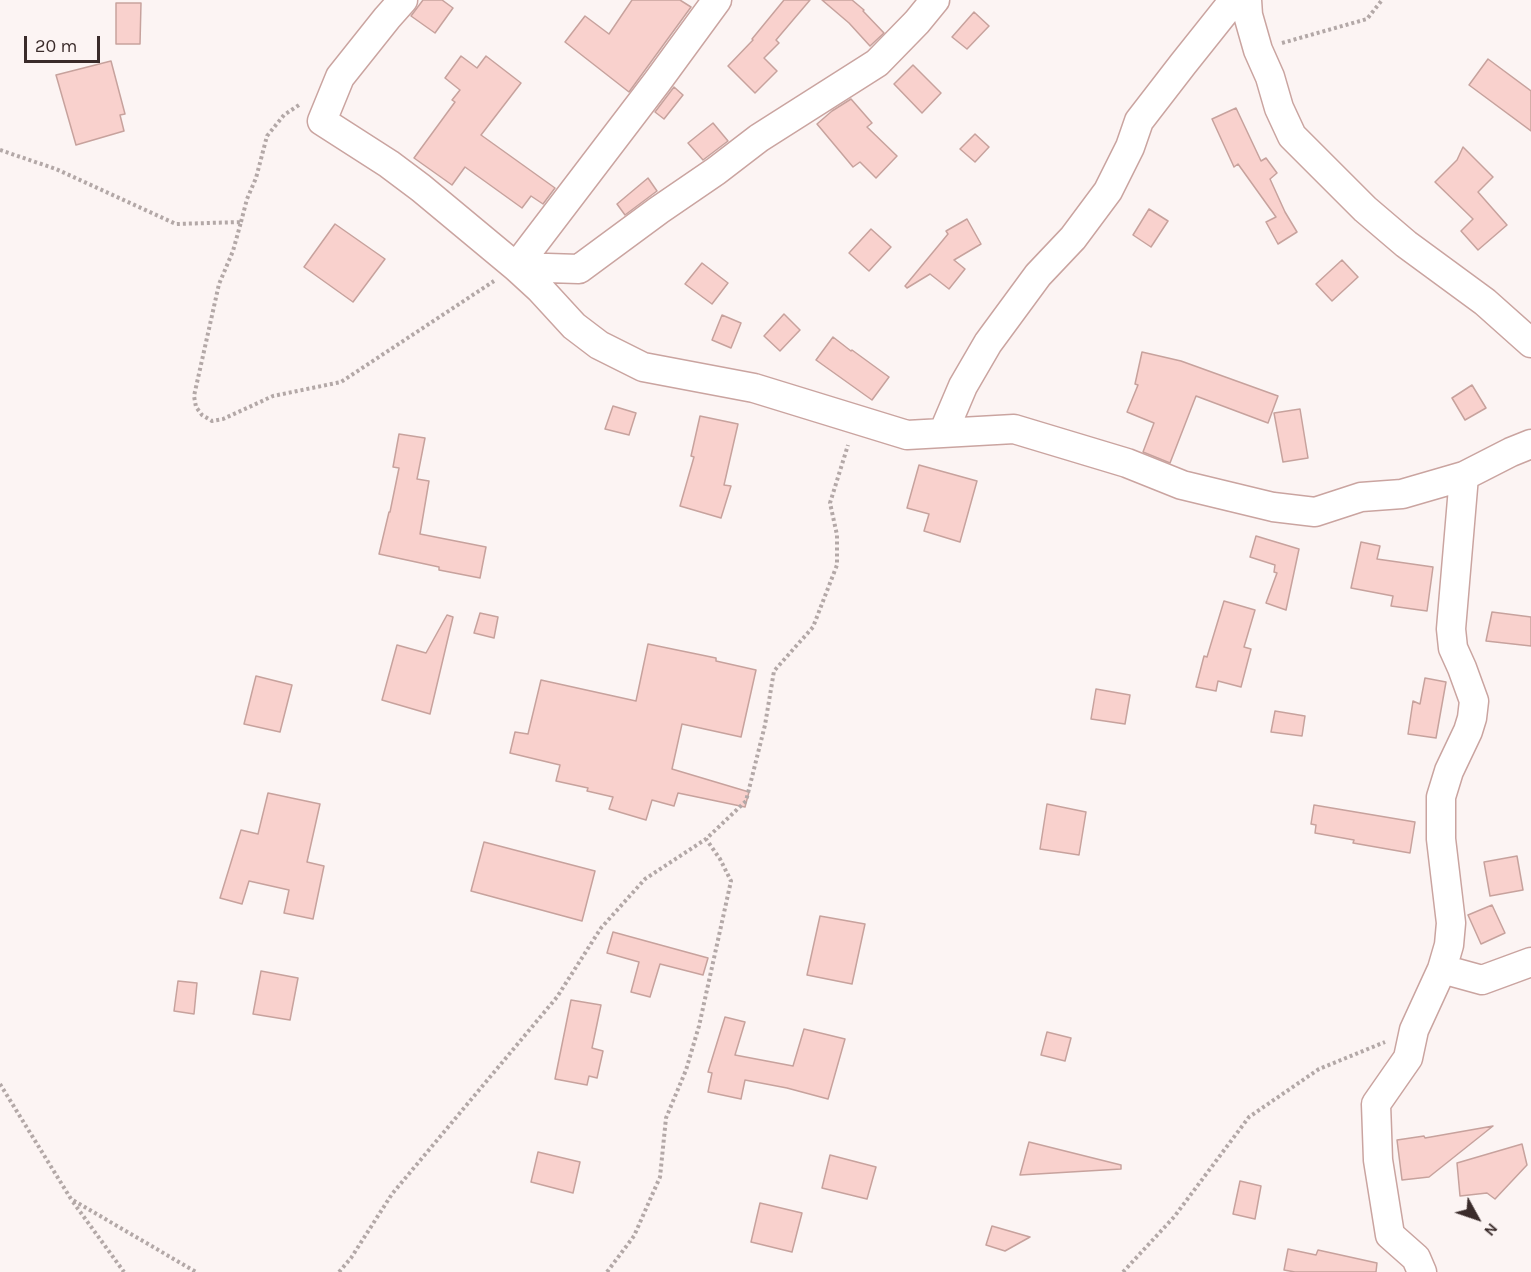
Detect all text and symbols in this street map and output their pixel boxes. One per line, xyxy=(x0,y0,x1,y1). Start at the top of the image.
scale bar xyxy=(27,24,104,62)
text: 20 m xyxy=(35,35,77,57)
north arrow xyxy=(1447,1188,1507,1248)
text: N xyxy=(1480,1219,1502,1240)

